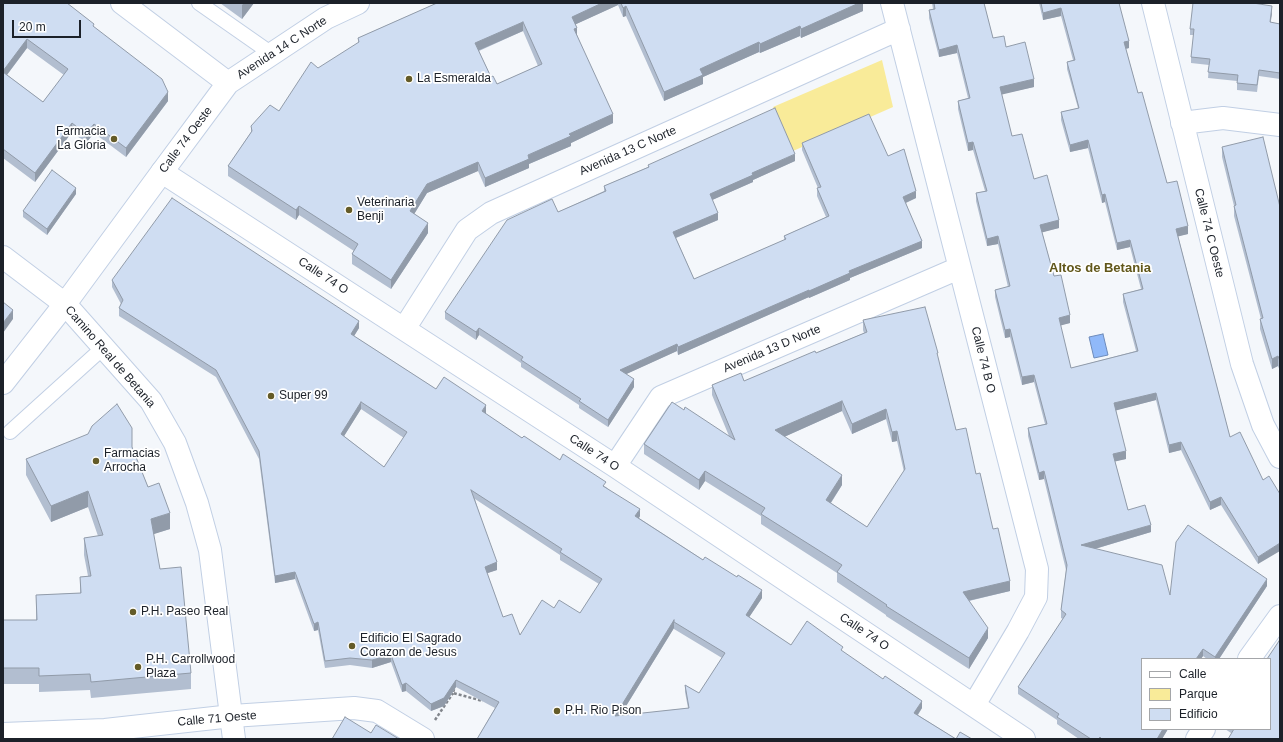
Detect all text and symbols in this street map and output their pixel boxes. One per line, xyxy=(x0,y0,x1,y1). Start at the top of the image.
scale bar xyxy=(14,12,83,38)
street label: Avenida 14 C Norte xyxy=(234,14,330,82)
text: 20 m xyxy=(19,20,46,34)
place label: La Esmeralda xyxy=(417,72,491,86)
marker: La Esmeralda xyxy=(404,74,414,84)
street label: Calle 74 Oeste xyxy=(156,104,216,176)
street label: Avenida 13 C Norte xyxy=(577,123,679,179)
place label: Farmacia La Gloria xyxy=(56,125,106,153)
marker: Farmacia La Gloria xyxy=(109,134,119,144)
street label: Calle 74 C Oeste xyxy=(1191,187,1227,279)
place label: Veterinaria Benji xyxy=(357,196,414,224)
marker: Veterinaria Benji xyxy=(344,205,354,215)
street label: Calle 74 O xyxy=(295,255,351,297)
district label: Altos de Betania xyxy=(1049,260,1151,276)
street label: Camino Real de Betania xyxy=(62,303,158,411)
street label: Avenida 13 D Norte xyxy=(721,322,823,376)
street label: Calle 74 B O xyxy=(968,325,998,395)
place label: Super 99 xyxy=(279,389,328,403)
marker: Super 99 xyxy=(266,391,276,401)
street label: Calle 74 O xyxy=(566,432,622,474)
place label: Farmacias Arrocha xyxy=(104,447,160,475)
marker: Farmacias Arrocha xyxy=(91,456,101,466)
place label: P.H. Paseo Real xyxy=(141,605,228,619)
marker: P.H. Paseo Real xyxy=(128,607,138,617)
street label: Calle 74 O xyxy=(836,610,892,654)
place label: Edificio El Sagrado Corazon de Jesus xyxy=(360,632,461,660)
marker: Edificio El Sagrado Corazon de Jesus xyxy=(347,641,357,651)
place label: P.H. Carrollwood Plaza xyxy=(146,653,235,681)
legend xyxy=(1141,658,1271,730)
marker: P.H. Carrollwood Plaza xyxy=(133,662,143,672)
text: Calle xyxy=(1179,667,1206,681)
text: Parque xyxy=(1179,687,1218,701)
place label: P.H. Rio Pison xyxy=(565,704,641,718)
marker: P.H. Rio Pison xyxy=(552,706,562,716)
text: Edificio xyxy=(1179,707,1218,721)
street label: Calle 71 Oeste xyxy=(177,708,257,730)

